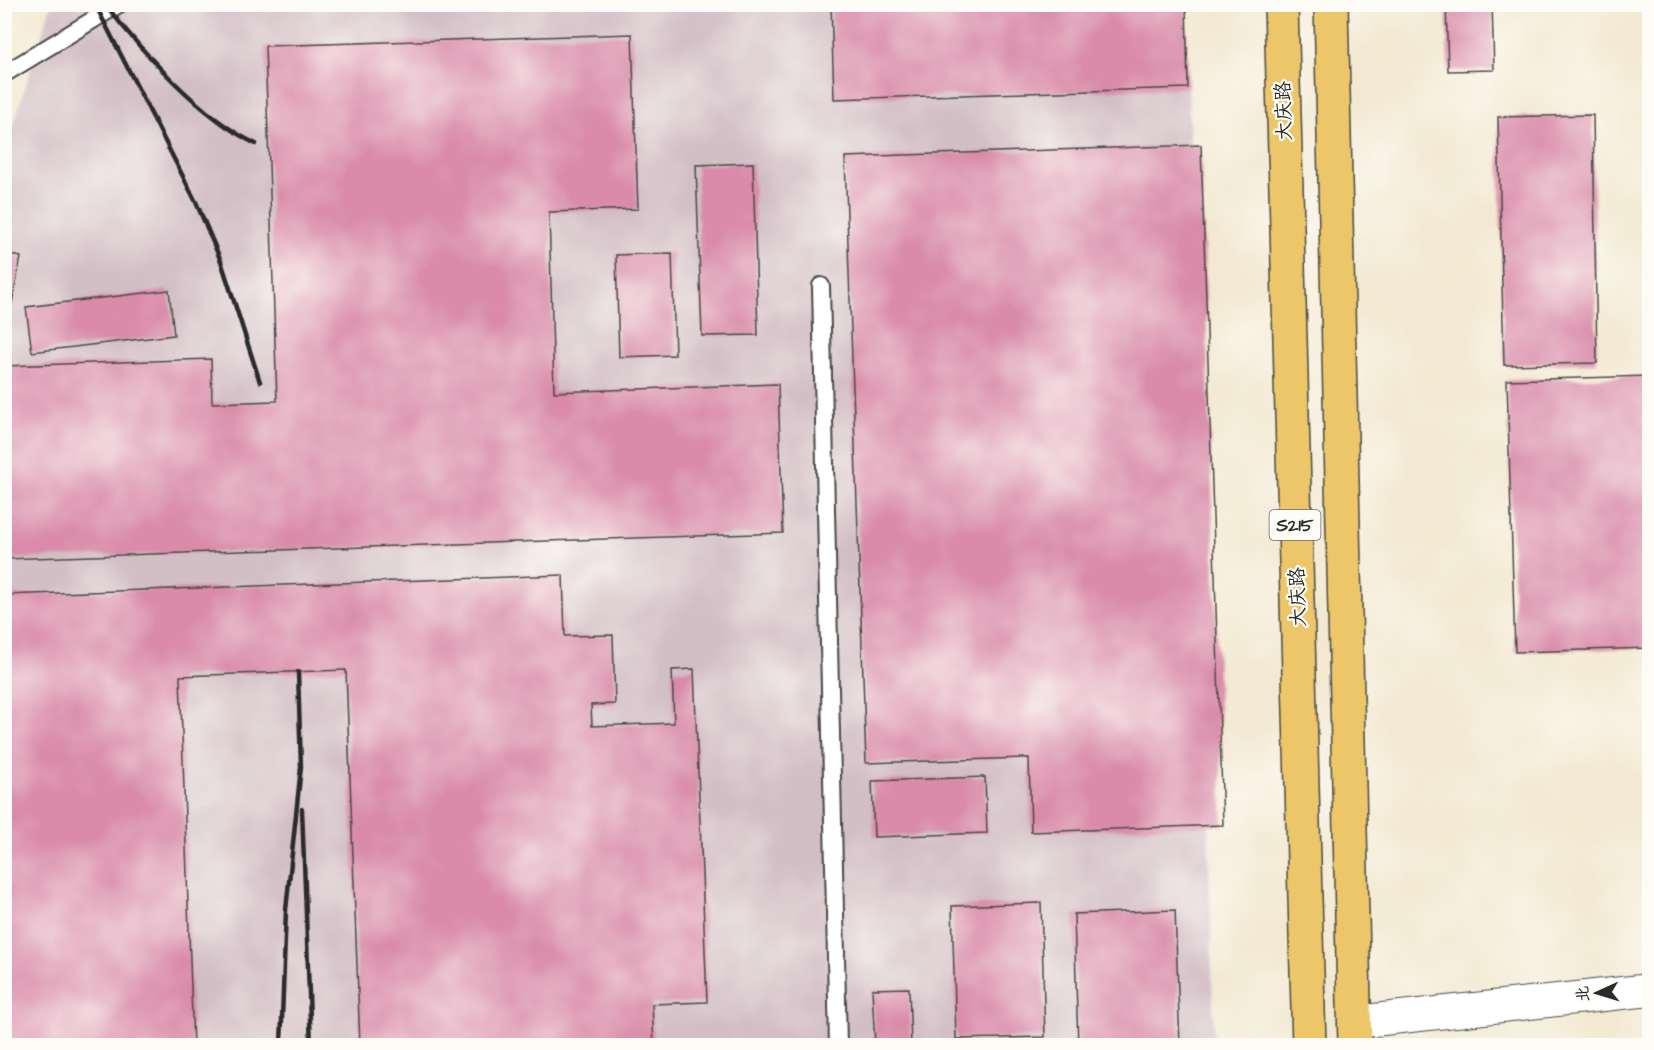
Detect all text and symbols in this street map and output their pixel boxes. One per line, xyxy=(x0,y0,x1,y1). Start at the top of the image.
street label: 大庆路 xyxy=(1269,79,1299,141)
road number: S215 xyxy=(1270,510,1320,540)
street label: 大庆路 xyxy=(1283,565,1313,627)
north arrow xyxy=(1567,963,1627,1023)
text: 北 xyxy=(1572,985,1595,1003)

